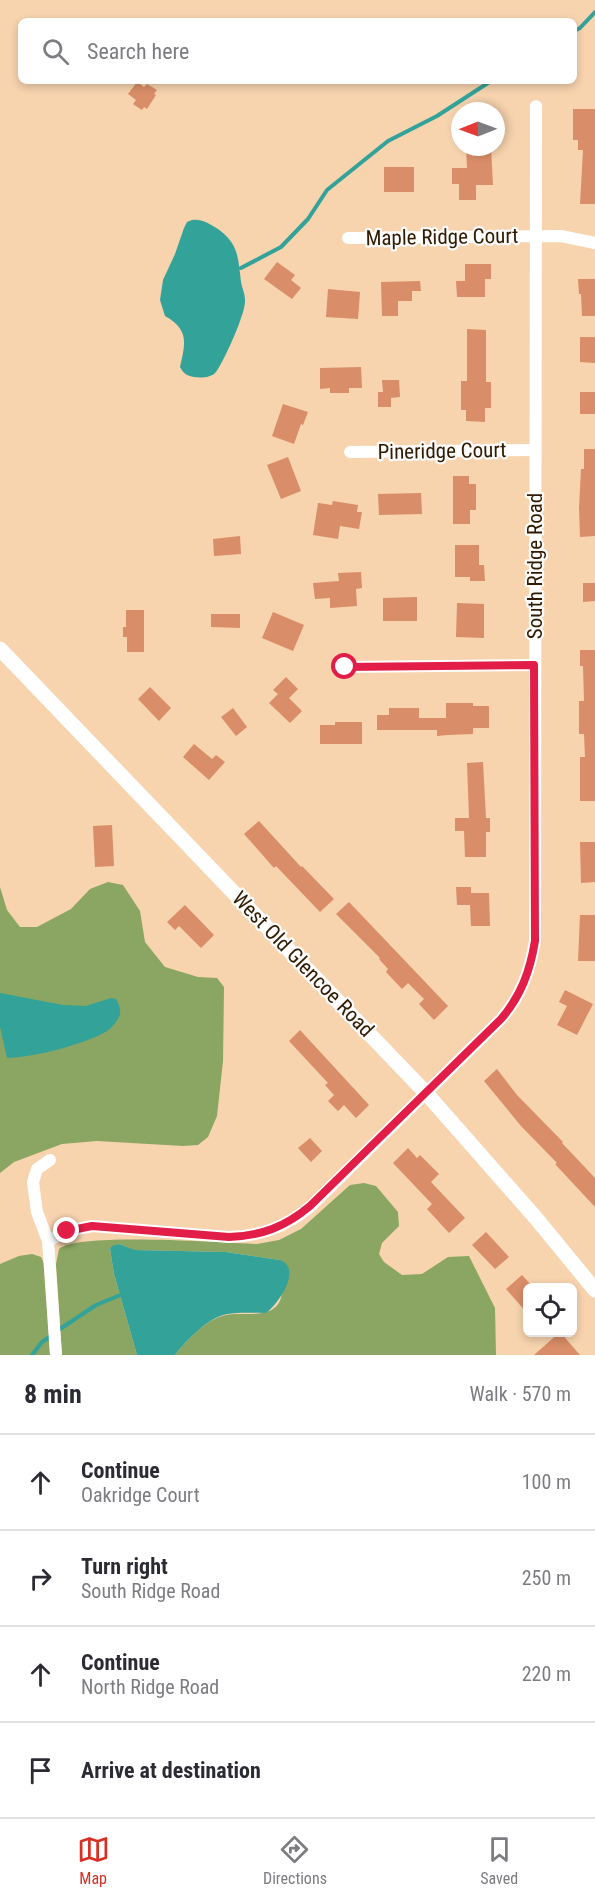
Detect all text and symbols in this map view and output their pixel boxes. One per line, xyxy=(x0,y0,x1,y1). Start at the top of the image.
search box xyxy=(18,18,577,84)
icon: search xyxy=(39,35,72,68)
text: Search here xyxy=(87,39,189,64)
north arrow xyxy=(451,102,505,156)
street label: Maple Ridge Court xyxy=(365,224,519,250)
street label: Pineridge Court xyxy=(377,438,507,464)
street label: South Ridge Road xyxy=(523,493,547,639)
route start xyxy=(331,653,357,679)
street label: West Old Glencoe Road xyxy=(227,886,379,1042)
route end xyxy=(53,1217,79,1243)
map controls xyxy=(523,1283,577,1337)
button: locate xyxy=(523,1283,577,1337)
text: 8 min xyxy=(24,1379,82,1409)
text: Walk · 570 m xyxy=(470,1382,571,1406)
text: Continue xyxy=(81,1458,160,1483)
icon: ahead xyxy=(24,1466,57,1499)
text: 100 m xyxy=(522,1470,571,1494)
text: Oakridge Court xyxy=(81,1483,200,1507)
text: Turn right xyxy=(81,1554,168,1579)
icon: right xyxy=(24,1562,57,1595)
text: 250 m xyxy=(522,1566,571,1590)
text: South Ridge Road xyxy=(81,1579,220,1603)
text: Continue xyxy=(81,1650,160,1675)
icon: ahead xyxy=(24,1658,57,1691)
text: 220 m xyxy=(522,1662,571,1686)
text: North Ridge Road xyxy=(81,1675,219,1699)
icon: arrive xyxy=(24,1754,57,1787)
text: Arrive at destination xyxy=(81,1758,261,1783)
tab: Map xyxy=(77,1833,110,1888)
tab: Directions xyxy=(263,1833,327,1888)
tab: Saved xyxy=(480,1833,518,1888)

